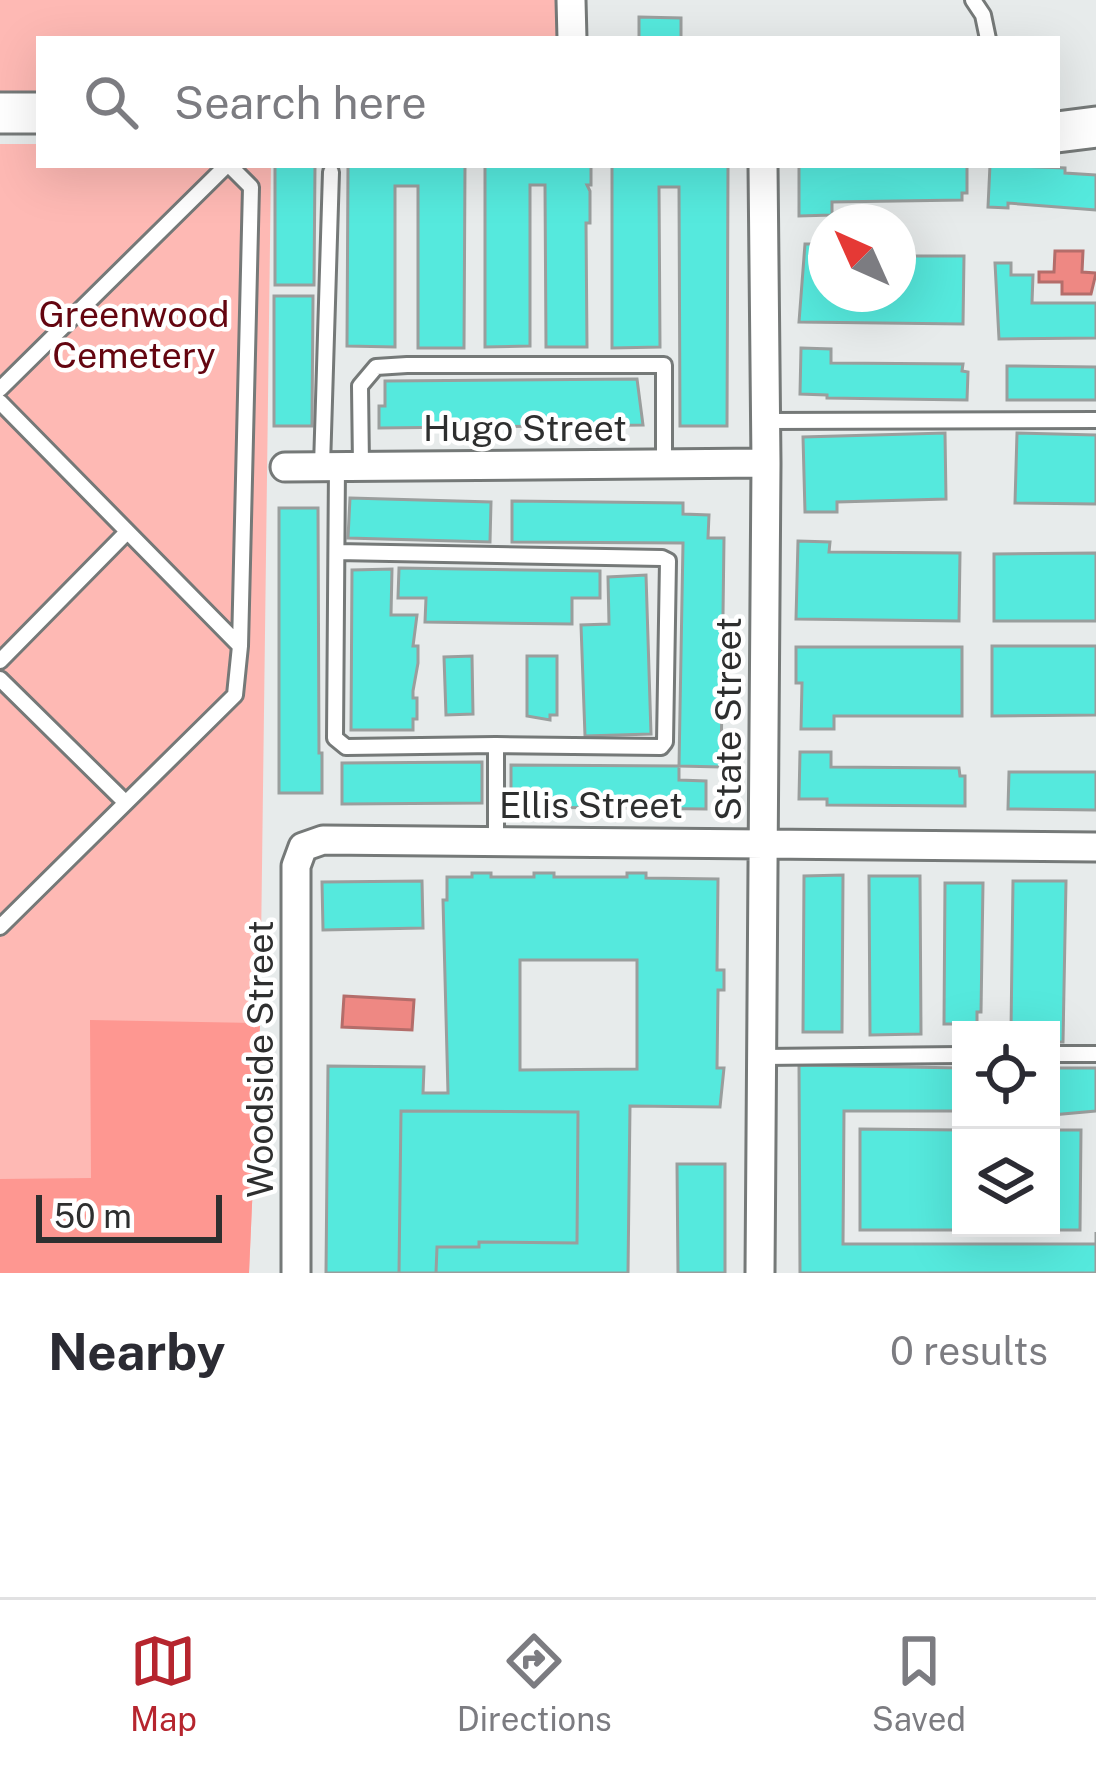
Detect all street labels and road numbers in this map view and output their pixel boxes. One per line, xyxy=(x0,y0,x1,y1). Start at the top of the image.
street label: Hugo Street xyxy=(423,407,627,449)
street label: State Street xyxy=(707,617,749,821)
street label: Ellis Street xyxy=(499,784,683,826)
street label: Woodside Street xyxy=(239,920,281,1198)

